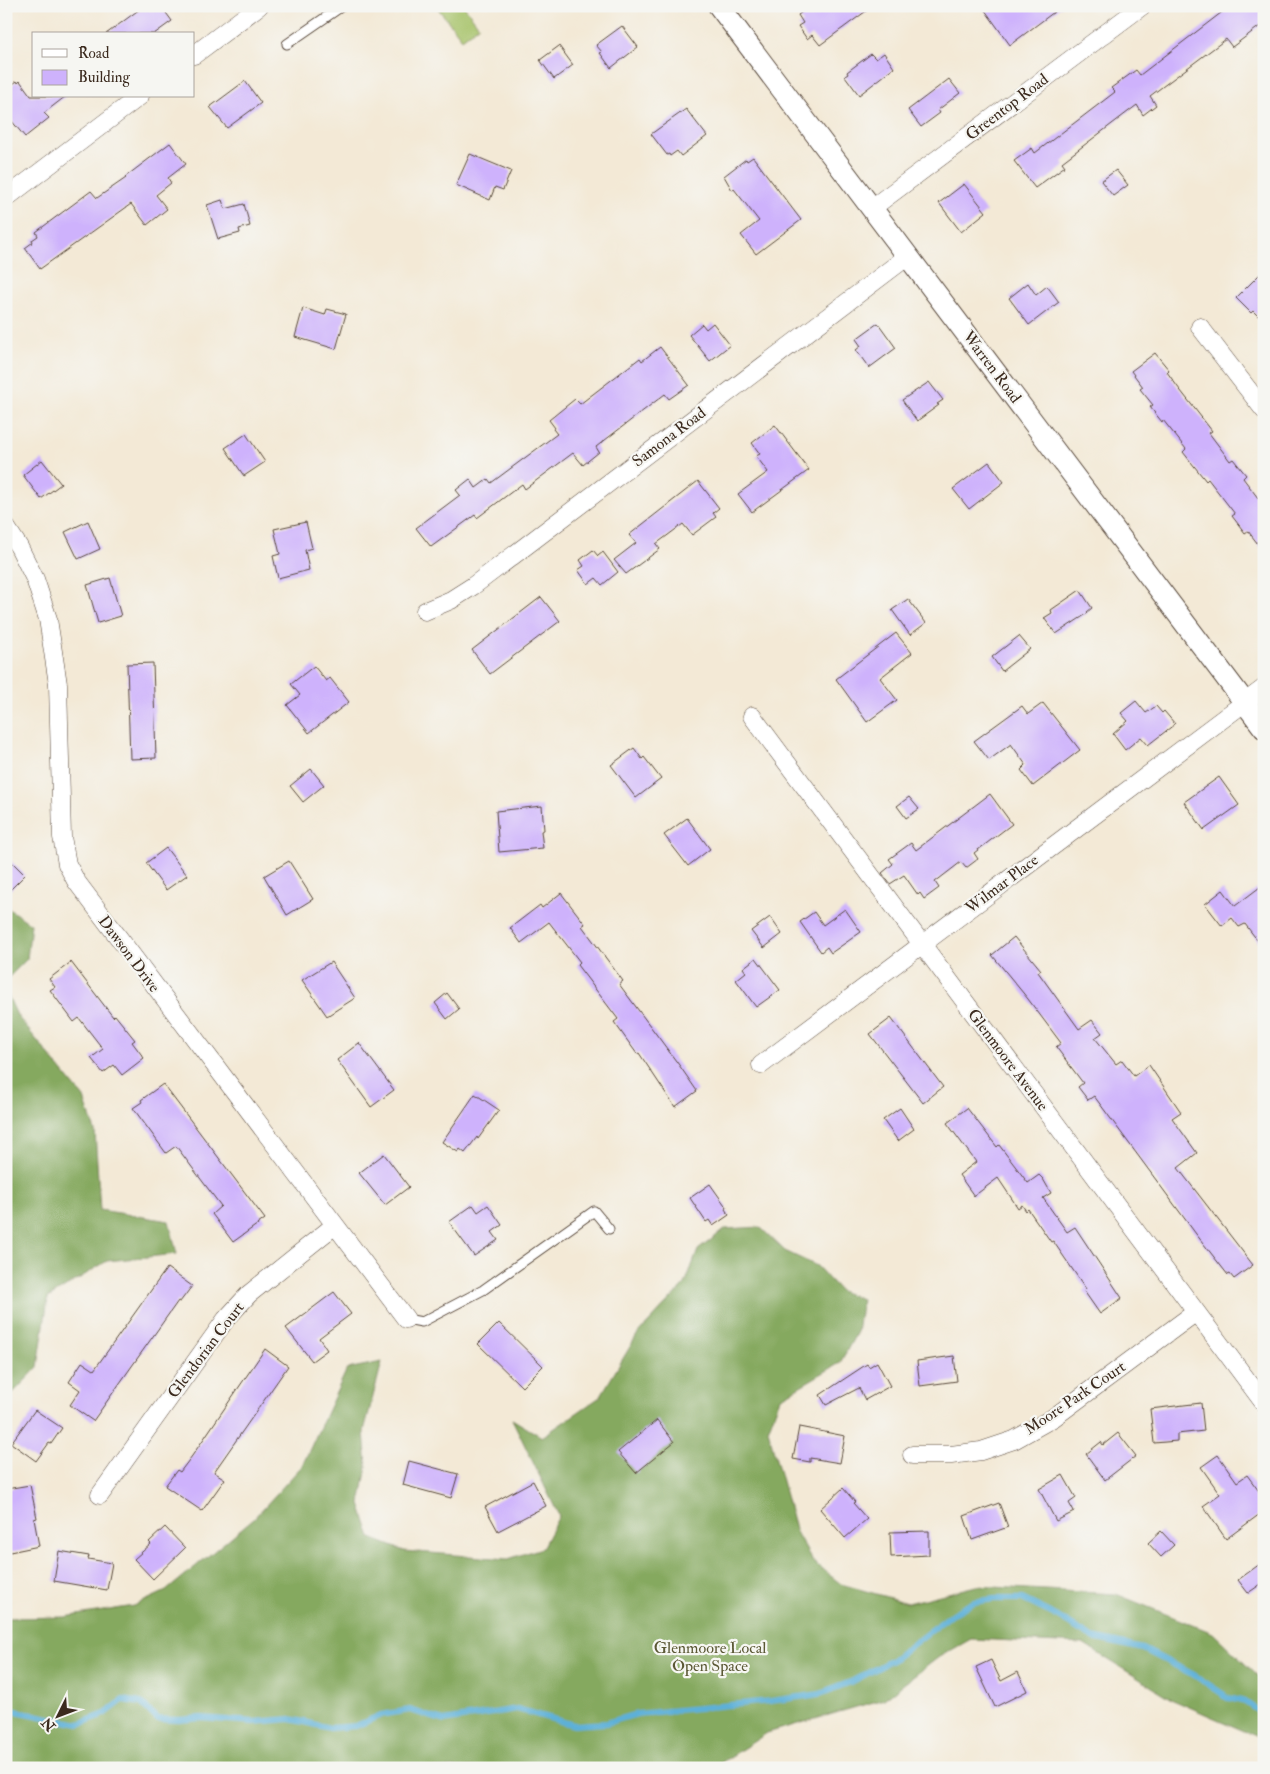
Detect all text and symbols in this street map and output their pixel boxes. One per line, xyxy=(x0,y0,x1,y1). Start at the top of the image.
legend xyxy=(32,32,195,98)
text: Road xyxy=(78,44,110,63)
text: Building xyxy=(78,68,130,87)
street label: Greentop Road xyxy=(962,69,1053,145)
street label: Warren Road xyxy=(958,326,1026,407)
street label: Samona Road xyxy=(628,403,710,471)
street label: Wilmar Place xyxy=(961,850,1043,919)
street label: Dawson Drive xyxy=(94,912,164,996)
street label: Glenmoore Avenue xyxy=(963,1005,1053,1115)
street label: Glendorian Court xyxy=(163,1298,249,1402)
street label: Moore Park Court xyxy=(1021,1357,1129,1439)
park label: Glenmoore Local Open Space xyxy=(654,1638,766,1677)
north arrow xyxy=(32,1692,82,1742)
text: N xyxy=(38,1714,60,1735)

